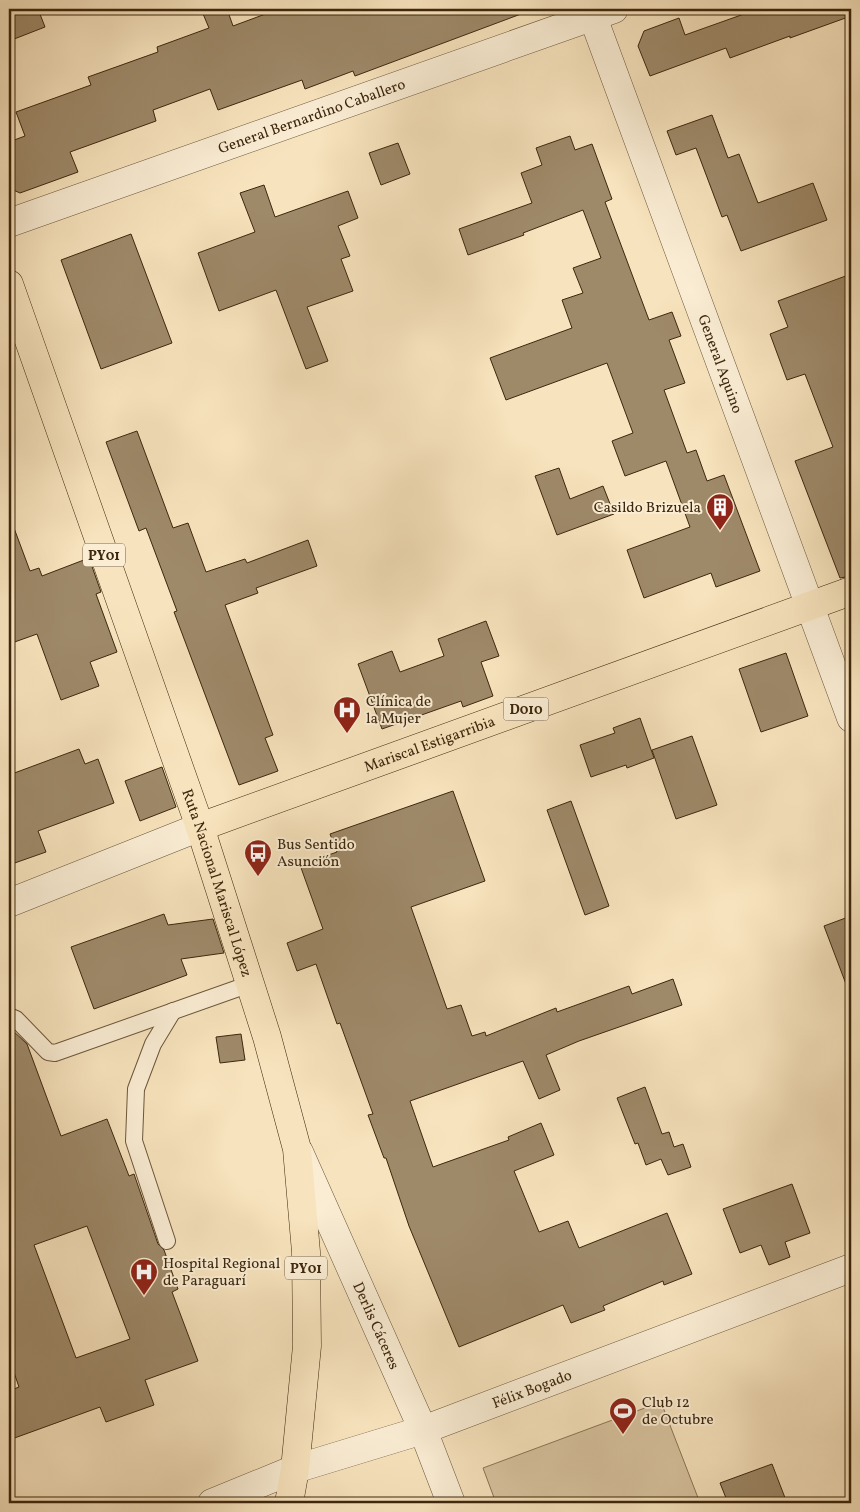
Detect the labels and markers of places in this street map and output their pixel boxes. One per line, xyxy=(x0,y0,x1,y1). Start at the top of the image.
building icon: Casildo Brizuela xyxy=(705,492,735,531)
place label: Casildo Brizuela xyxy=(594,498,701,519)
place label: Clínica de la Mujer xyxy=(366,692,431,730)
hospital icon: Clínica de la Mujer xyxy=(332,695,362,734)
place label: Bus Sentido Asunción xyxy=(277,835,355,873)
bus stop icon: Bus Sentido Asunción xyxy=(243,838,273,877)
place label: Hospital Regional de Paraguarí xyxy=(163,1254,280,1292)
hospital icon: Hospital Regional de Paraguarí xyxy=(129,1257,159,1296)
place label: Club 12 de Octubre xyxy=(642,1393,714,1431)
sports icon: Club 12 de Octubre xyxy=(608,1396,638,1435)

